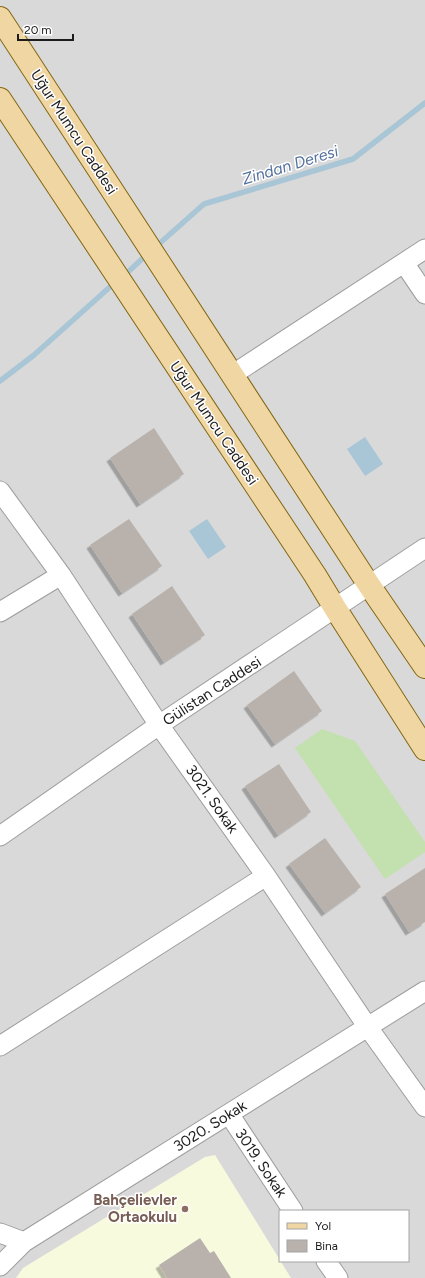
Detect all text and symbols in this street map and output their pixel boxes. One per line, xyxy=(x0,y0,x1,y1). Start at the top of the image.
scale bar xyxy=(18,16,73,42)
text: 20 m xyxy=(24,23,52,37)
street label: Uğur Mumcu Caddesi xyxy=(27,66,121,198)
water label: Zindan Deresi xyxy=(240,141,341,189)
street label: Uğur Mumcu Caddesi xyxy=(166,358,262,488)
street label: Gülistan Caddesi xyxy=(159,653,265,729)
street label: 3021. Sokak xyxy=(182,761,242,837)
street label: 3020. Sokak xyxy=(170,1096,250,1156)
street label: 3019. Sokak xyxy=(231,1125,291,1201)
place label: Bahçelievler Ortaokulu xyxy=(93,1191,177,1226)
marker: Bahçelievler Ortaokulu xyxy=(180,1204,190,1214)
legend xyxy=(279,1210,409,1262)
text: Yol xyxy=(315,1219,331,1233)
text: Bina xyxy=(315,1239,338,1253)

